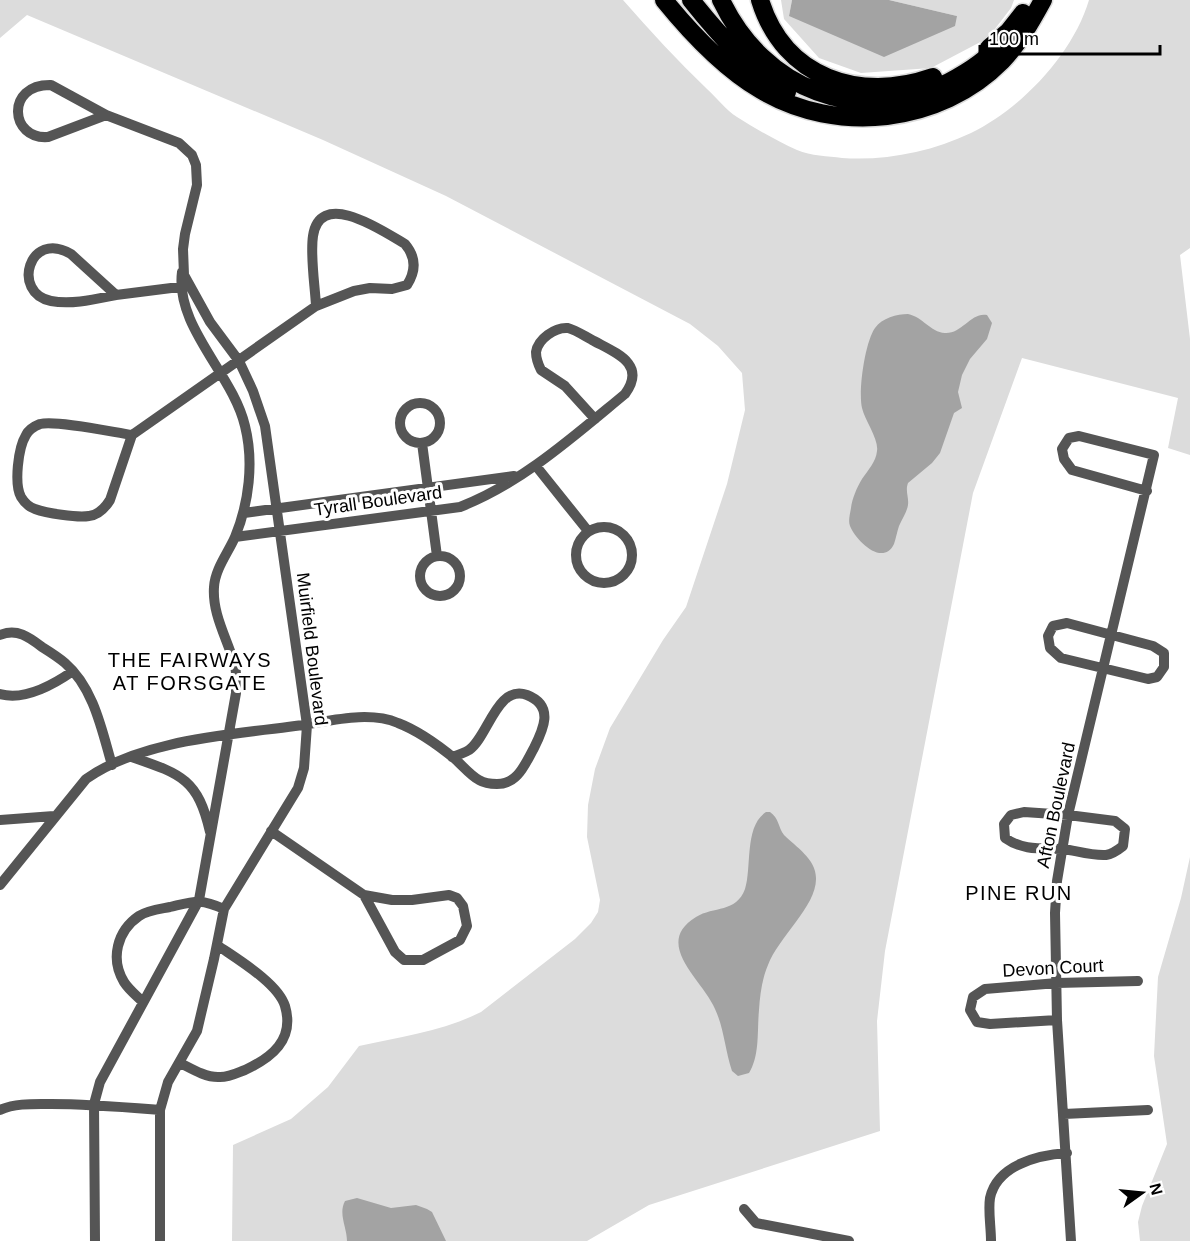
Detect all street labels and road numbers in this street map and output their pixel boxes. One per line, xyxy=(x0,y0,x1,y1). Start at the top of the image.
street label: Tyrall Boulevard xyxy=(313,482,443,520)
street label: Muirfield Boulevard xyxy=(293,571,331,727)
street label: Afton Boulevard xyxy=(1033,740,1079,870)
street label: Devon Court xyxy=(1002,955,1104,981)

